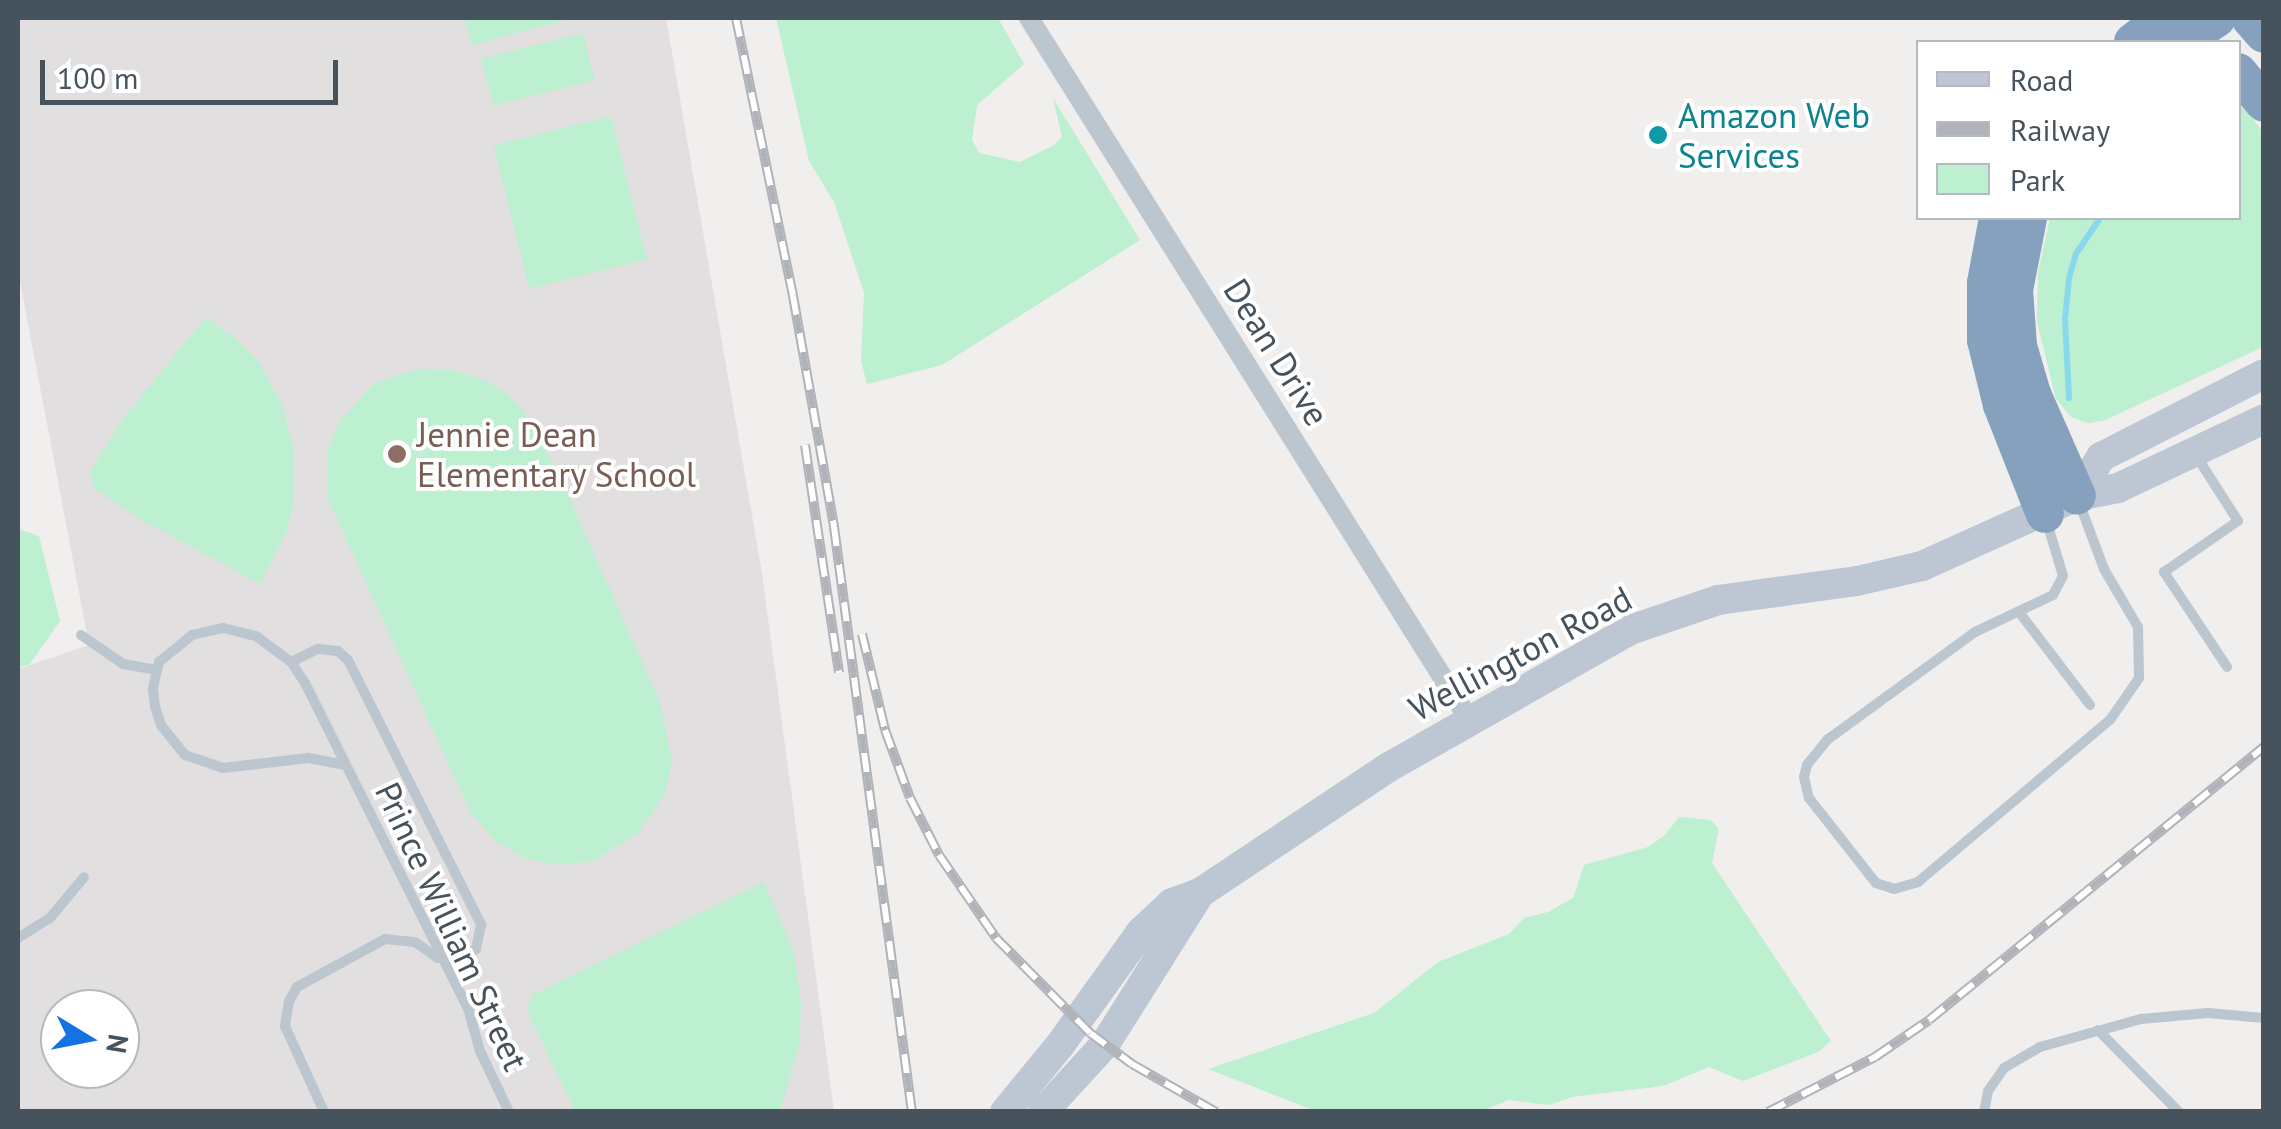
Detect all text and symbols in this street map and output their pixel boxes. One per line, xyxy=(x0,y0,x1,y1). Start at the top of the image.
scale bar xyxy=(45,40,342,102)
legend xyxy=(1916,40,2241,220)
text: 100 m xyxy=(57,58,138,97)
text: Road xyxy=(2010,60,2074,99)
place label: Amazon Web Services xyxy=(1678,94,1871,176)
text: Railway xyxy=(2010,110,2110,149)
marker: Amazon Web Services xyxy=(1647,124,1669,146)
text: Park xyxy=(2010,160,2065,199)
street label: Dean Drive xyxy=(1215,271,1339,433)
place label: Jennie Dean Elementary School xyxy=(417,413,697,495)
marker: Jennie Dean Elementary School xyxy=(386,443,408,465)
street label: Wellington Road xyxy=(1402,577,1638,729)
street label: Prince William Street xyxy=(367,775,537,1077)
north arrow xyxy=(40,989,140,1089)
text: N xyxy=(98,1032,138,1056)

